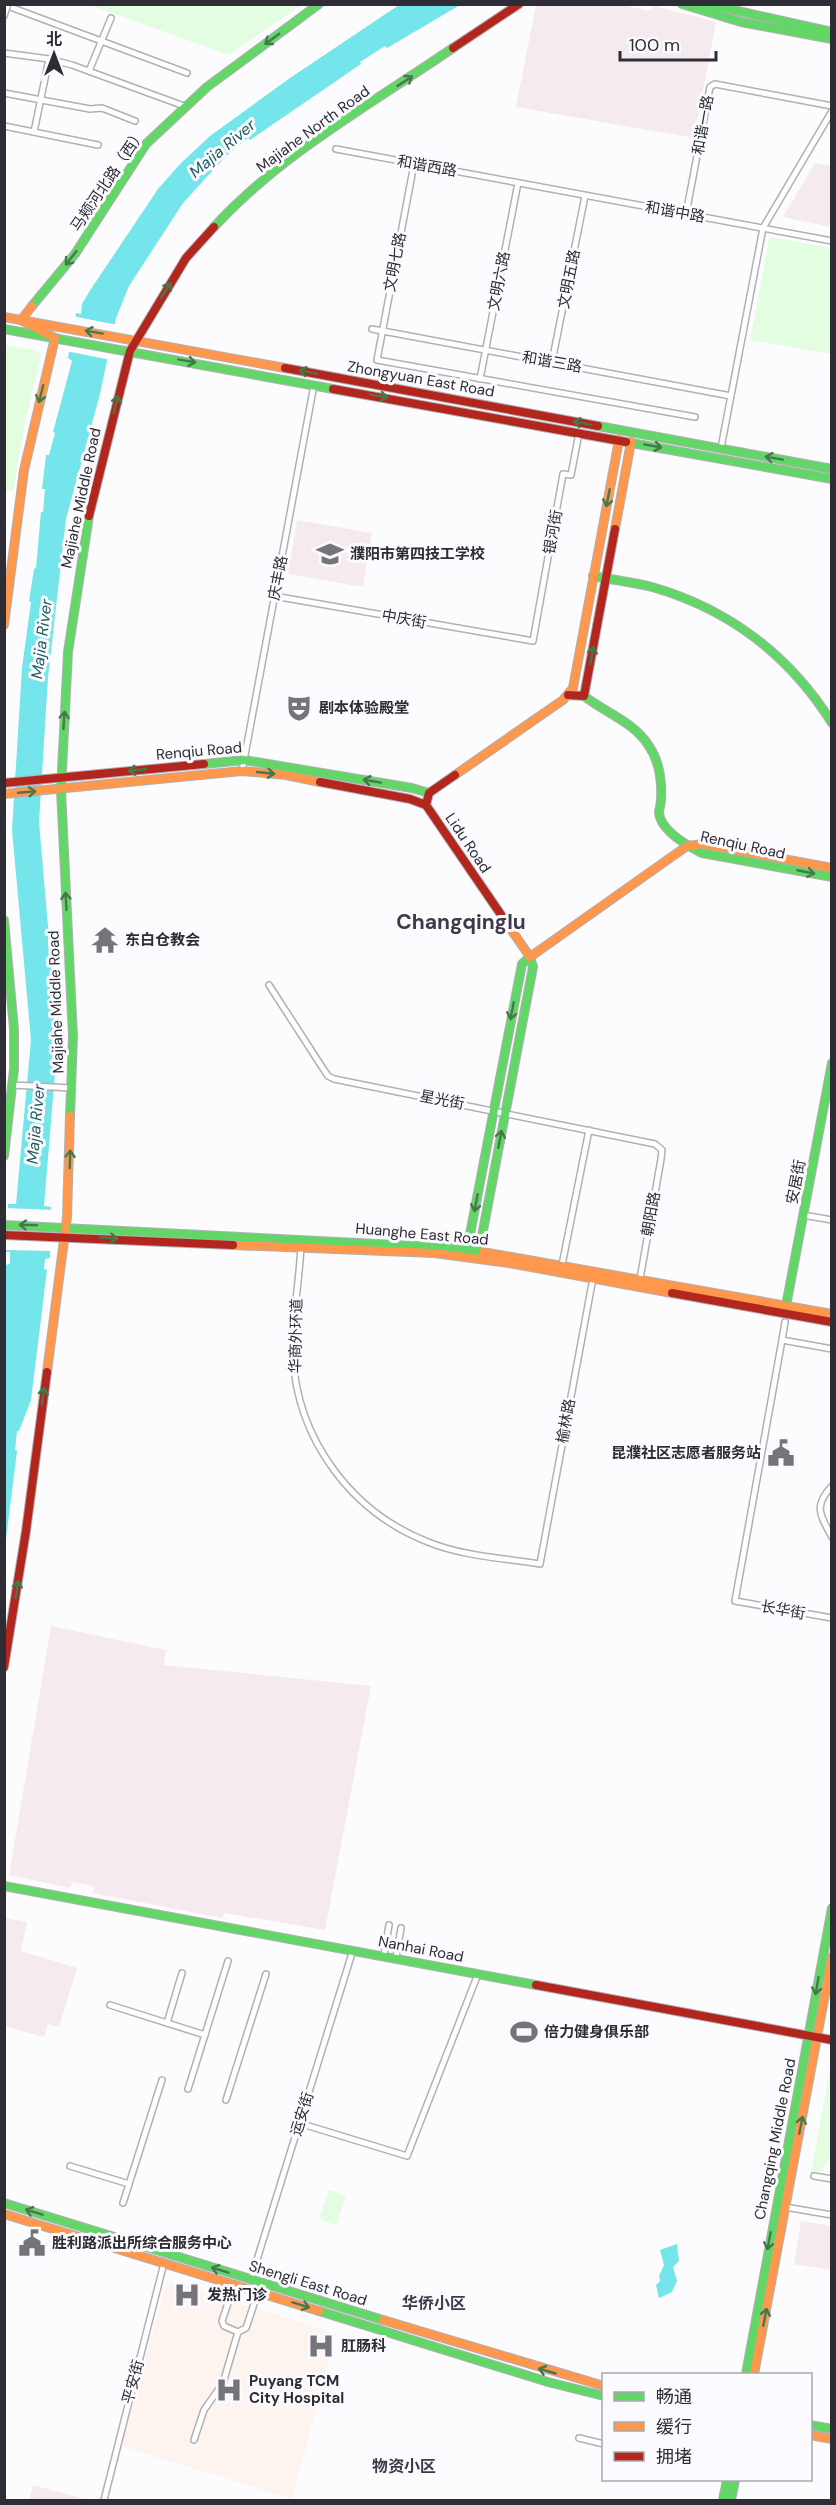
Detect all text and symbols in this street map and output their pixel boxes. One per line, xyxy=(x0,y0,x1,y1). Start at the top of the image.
north arrow xyxy=(24,24,84,84)
scale bar xyxy=(620,24,716,62)
text: 北 xyxy=(46,29,62,50)
one-way arrow xyxy=(264,33,280,45)
text: 100 m xyxy=(629,33,680,57)
one-way arrow xyxy=(396,74,413,86)
street label: Majiahe North Road xyxy=(252,81,374,177)
street label: 和谐一路 xyxy=(688,94,718,156)
water label: Majia River xyxy=(185,114,261,182)
street label: 马颊河北路（西） xyxy=(66,125,150,235)
street label: 和谐西路 xyxy=(396,151,458,181)
street label: 和谐中路 xyxy=(644,197,706,227)
street label: 文明七路 xyxy=(379,231,411,293)
street label: 文明五路 xyxy=(553,248,585,310)
one-way arrow xyxy=(65,249,78,265)
street label: 文明六路 xyxy=(483,250,515,312)
one-way arrow xyxy=(160,282,172,299)
one-way arrow xyxy=(84,327,104,338)
street label: 和谐三路 xyxy=(521,347,583,377)
one-way arrow xyxy=(177,356,197,367)
street label: Zhongyuan East Road xyxy=(346,356,496,402)
one-way arrow xyxy=(298,366,318,377)
one-way arrow xyxy=(34,385,46,404)
one-way arrow xyxy=(369,391,388,402)
one-way arrow xyxy=(111,395,123,414)
one-way arrow xyxy=(573,417,593,428)
street label: Majiahe Middle Road xyxy=(56,426,106,570)
one-way arrow xyxy=(643,441,663,452)
one-way arrow xyxy=(765,452,784,463)
one-way arrow xyxy=(602,487,613,507)
street label: 银河街 xyxy=(539,508,567,556)
school or university icon: 濮阳市第四技工学校 xyxy=(315,539,345,569)
place label: 濮阳市第四技工学校 xyxy=(350,544,485,564)
street label: 庆丰路 xyxy=(264,554,292,602)
water label: Majia River xyxy=(26,597,57,680)
street label: 中庆街 xyxy=(380,605,428,633)
one-way arrow xyxy=(586,645,597,665)
theatre icon: 剧本体验殿堂 xyxy=(284,693,314,723)
place label: 剧本体验殿堂 xyxy=(319,698,409,718)
one-way arrow xyxy=(59,711,70,730)
street label: Renqiu Road xyxy=(155,737,243,765)
one-way arrow xyxy=(127,765,147,776)
one-way arrow xyxy=(255,767,275,778)
one-way arrow xyxy=(362,775,382,786)
one-way arrow xyxy=(16,786,36,797)
street label: Lidu Road xyxy=(441,809,495,877)
street label: Renqiu Road xyxy=(699,826,787,864)
one-way arrow xyxy=(796,867,815,878)
one-way arrow xyxy=(60,892,71,912)
district label: Changqinglu xyxy=(396,908,526,936)
temple icon: 东白仓教会 xyxy=(90,925,120,955)
street label: Majiahe Middle Road xyxy=(44,930,68,1074)
place label: 东白仓教会 xyxy=(125,930,200,950)
one-way arrow xyxy=(506,1001,517,1020)
water label: Majia River xyxy=(22,1082,50,1165)
street label: 星光街 xyxy=(418,1086,466,1114)
one-way arrow xyxy=(495,1130,506,1149)
one-way arrow xyxy=(64,1150,75,1170)
street label: 安居街 xyxy=(782,1158,810,1206)
street label: 朝阳路 xyxy=(637,1190,665,1238)
one-way arrow xyxy=(470,1192,481,1212)
street label: Huanghe East Road xyxy=(355,1218,489,1250)
one-way arrow xyxy=(18,1220,38,1231)
one-way arrow xyxy=(98,1233,118,1244)
street label: 华商外环道 xyxy=(285,1298,307,1374)
one-way arrow xyxy=(38,1386,49,1406)
street label: 榆林路 xyxy=(552,1397,580,1445)
public building icon: 昆濮社区志愿者服务站 xyxy=(766,1438,796,1468)
place label: 昆濮社区志愿者服务站 xyxy=(611,1443,761,1463)
one-way arrow xyxy=(12,1580,23,1599)
street label: 长华街 xyxy=(759,1596,807,1624)
street label: Nanhai Road xyxy=(377,1931,465,1967)
one-way arrow xyxy=(811,1976,822,1996)
sports icon: 倍力健身俱乐部 xyxy=(509,2017,539,2047)
place label: 倍力健身俱乐部 xyxy=(544,2022,649,2042)
street label: Changqing Middle Road xyxy=(750,2057,800,2221)
street label: 运安街 xyxy=(286,2090,318,2138)
one-way arrow xyxy=(796,2116,807,2136)
one-way arrow xyxy=(25,2206,44,2217)
public building icon: 胜利路派出所综合服务中心 xyxy=(17,2228,47,2258)
one-way arrow xyxy=(763,2231,774,2251)
place label: 胜利路派出所综合服务中心 xyxy=(52,2233,232,2253)
street label: Shengli East Road xyxy=(247,2256,369,2310)
one-way arrow xyxy=(211,2264,230,2275)
hospital icon: 发热门诊 xyxy=(172,2280,202,2310)
place label: 发热门诊 xyxy=(207,2285,268,2305)
district label: 华侨小区 xyxy=(402,2293,466,2314)
one-way arrow xyxy=(291,2300,310,2311)
one-way arrow xyxy=(760,2308,771,2327)
hospital icon: 肛肠科 xyxy=(306,2331,336,2361)
place label: 肛肠科 xyxy=(341,2336,386,2356)
street label: 平安街 xyxy=(118,2358,148,2406)
one-way arrow xyxy=(538,2365,557,2376)
place label: Puyang TCM City Hospital xyxy=(249,2371,344,2408)
legend xyxy=(602,2373,812,2481)
hospital icon: Puyang TCM City Hospital xyxy=(214,2375,244,2405)
text: 畅通 xyxy=(656,2385,692,2409)
text: 缓行 xyxy=(656,2415,692,2439)
text: 拥堵 xyxy=(656,2445,692,2469)
district label: 物资小区 xyxy=(372,2456,436,2477)

